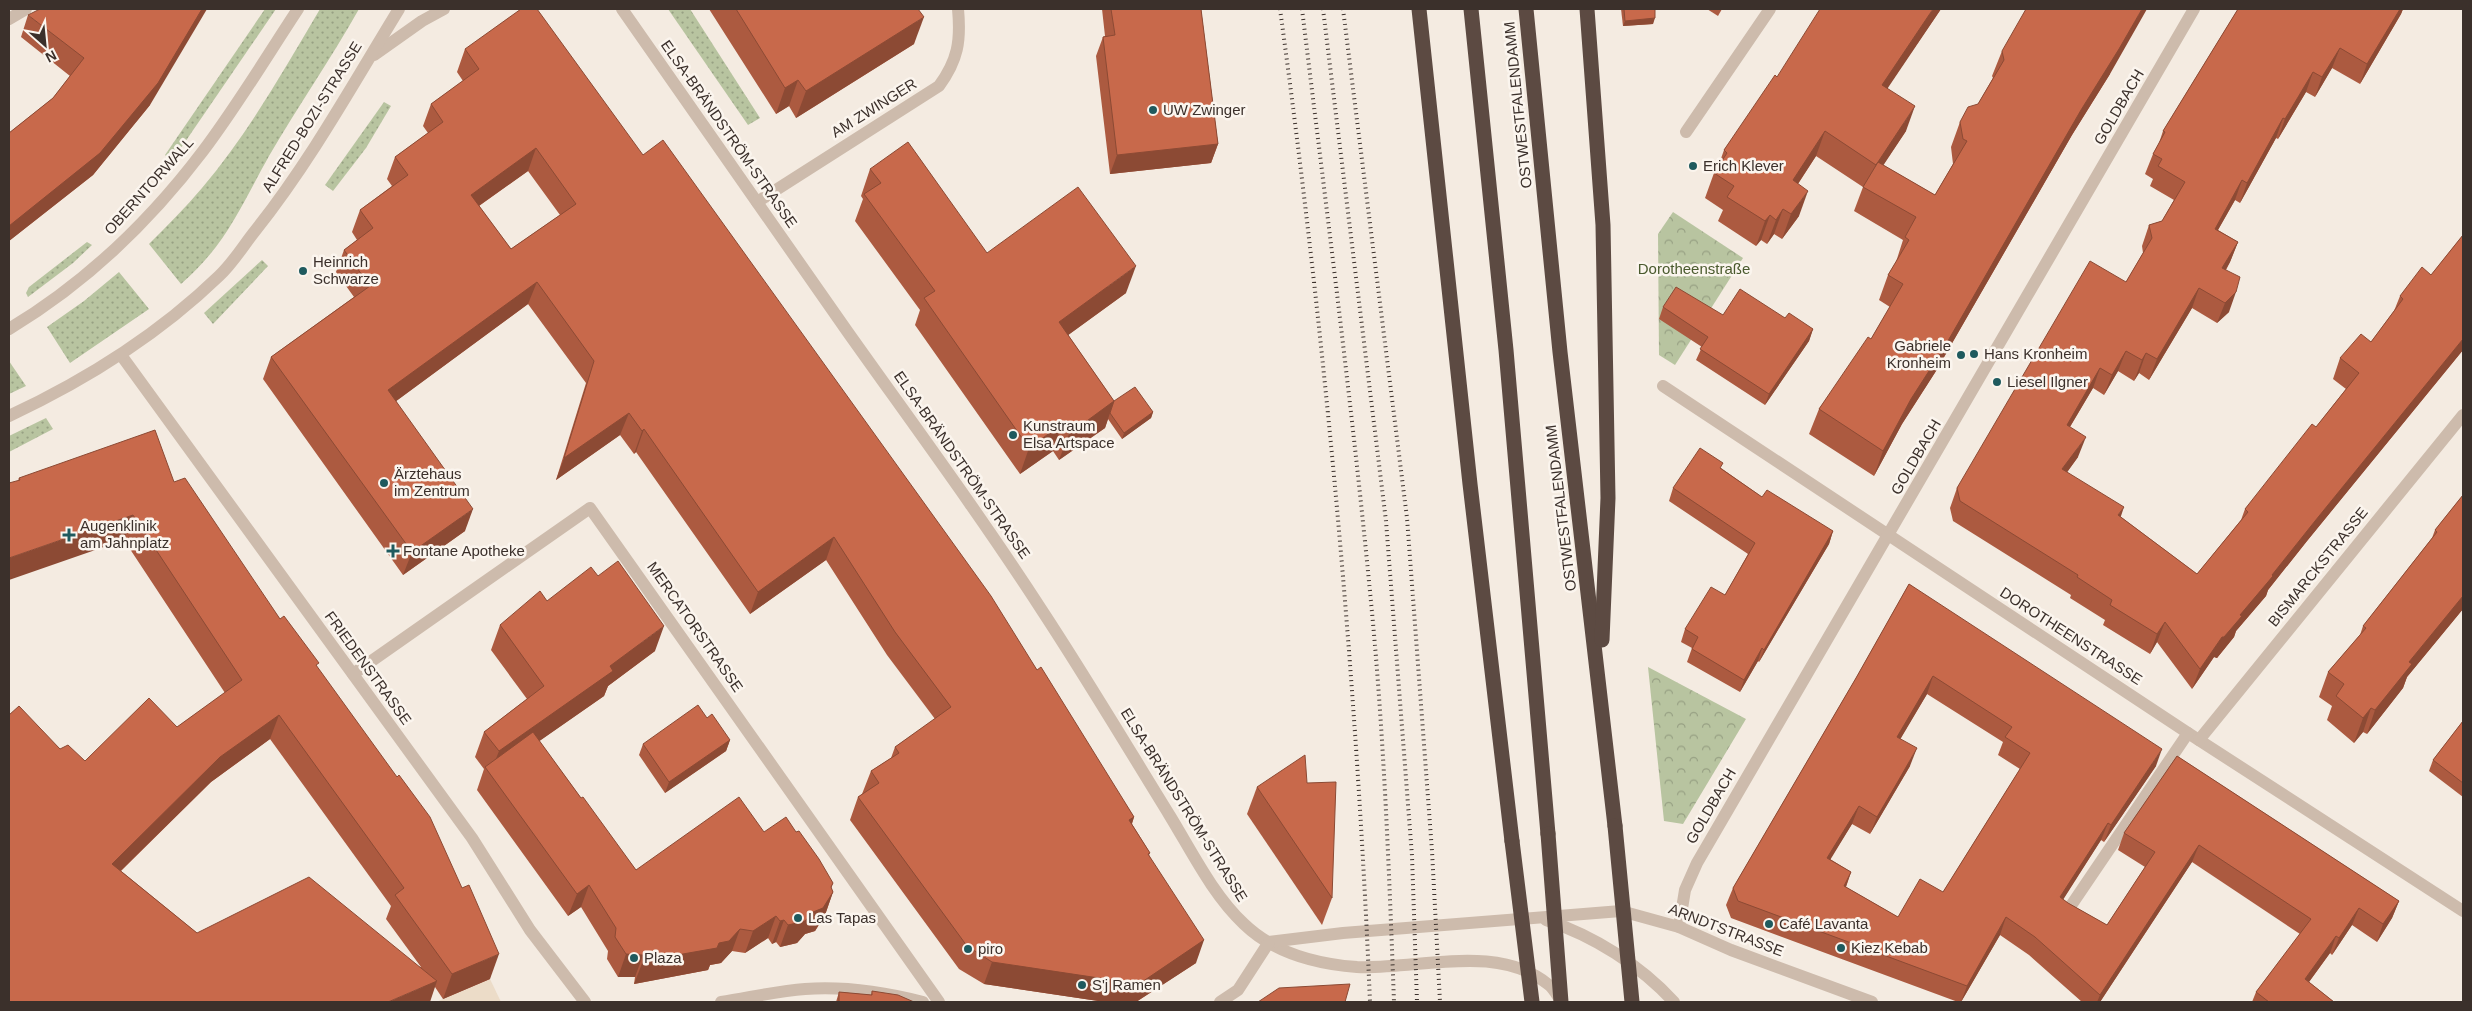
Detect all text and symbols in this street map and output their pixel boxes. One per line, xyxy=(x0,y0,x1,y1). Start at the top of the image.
north arrow xyxy=(20,20,70,70)
street label: OSTWESTFALENDAMM xyxy=(1500,21,1535,189)
street label: ELSA-BRÄNDSTRÖM-STRASSE xyxy=(658,37,801,231)
street label: ALFRED-BOZI-STRASSE xyxy=(258,38,365,195)
text: N xyxy=(43,47,59,66)
street label: GOLDBACH xyxy=(2090,66,2147,147)
street label: AM ZWINGER xyxy=(828,74,920,141)
place label: UW Zwinger xyxy=(1163,101,1246,118)
marker: UW Zwinger xyxy=(1147,104,1159,116)
street label: OBERNTORWALL xyxy=(101,134,197,238)
place label: Erich Klever xyxy=(1703,157,1784,174)
marker: Erich Klever xyxy=(1687,160,1699,172)
place label: Heinrich Schwarze xyxy=(313,253,379,287)
park label: Dorotheenstraße xyxy=(1638,260,1750,277)
marker: Heinrich Schwarze xyxy=(297,265,309,277)
place label: Gabriele Kronheim xyxy=(1887,337,1951,371)
place label: Hans Kronheim xyxy=(1984,345,2087,362)
marker: Hans Kronheim xyxy=(1968,348,1980,360)
marker: Gabriele Kronheim xyxy=(1955,349,1967,361)
street label: ELSA-BRÄNDSTRÖM-STRASSE xyxy=(891,368,1034,562)
place label: Liesel Ilgner xyxy=(2007,373,2088,390)
marker: Liesel Ilgner xyxy=(1991,376,2003,388)
street label: GOLDBACH xyxy=(1887,416,1944,497)
place label: Kunstraum Elsa Artspace xyxy=(1023,417,1115,451)
street label: OSTWESTFALENDAMM xyxy=(1542,424,1579,592)
marker: Kunstraum Elsa Artspace xyxy=(1007,429,1019,441)
place label: Ärztehaus im Zentrum xyxy=(394,465,470,499)
marker: Ärztehaus im Zentrum xyxy=(378,477,390,489)
street label: BISMARCKSTRASSE xyxy=(2264,504,2371,630)
place label: Augenklinik am Jahnplatz xyxy=(80,517,169,551)
marker: Augenklinik am Jahnplatz xyxy=(62,528,76,542)
place label: Fontane Apotheke xyxy=(403,542,525,559)
marker: Fontane Apotheke xyxy=(387,545,399,557)
street label: MERCATORSTRASSE xyxy=(644,559,747,695)
street label: DOROTHEENSTRASSE xyxy=(1997,583,2145,688)
street label: FRIEDENSTRASSE xyxy=(322,608,415,728)
street label: ELSA-BRÄNDSTRÖM-STRASSE xyxy=(1118,705,1251,905)
street label: GOLDBACH xyxy=(1682,765,1739,846)
street label: ARNDTSTRASSE xyxy=(1666,900,1786,959)
place label: Las Tapas xyxy=(808,909,876,926)
marker: Las Tapas xyxy=(792,912,804,924)
place label: Café Lavanta xyxy=(1779,915,1869,932)
marker: Café Lavanta xyxy=(1763,918,1775,930)
place label: Kiez Kebab xyxy=(1851,939,1928,956)
place label: piro xyxy=(978,940,1003,957)
marker: Kiez Kebab xyxy=(1835,942,1847,954)
marker: piro xyxy=(962,943,974,955)
place label: Plaza xyxy=(644,949,682,966)
marker: Plaza xyxy=(628,952,640,964)
place label: S'j Ramen xyxy=(1092,976,1161,993)
marker: S'j Ramen xyxy=(1076,979,1088,991)

